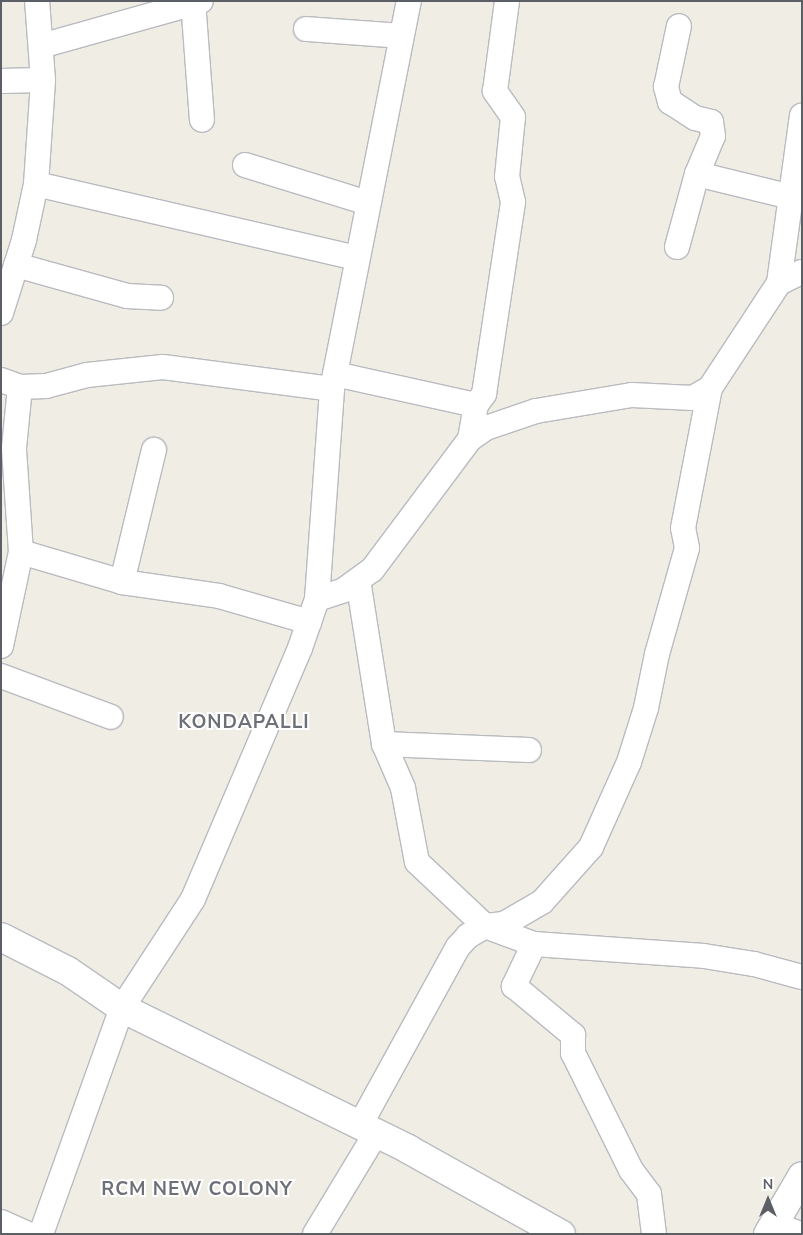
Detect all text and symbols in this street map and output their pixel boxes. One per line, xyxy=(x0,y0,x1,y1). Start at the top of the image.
district label: KONDAPALLI xyxy=(177,712,311,734)
north arrow xyxy=(743,1175,793,1225)
text: N xyxy=(763,1175,773,1194)
district label: RCM NEW COLONY xyxy=(100,1179,294,1201)

